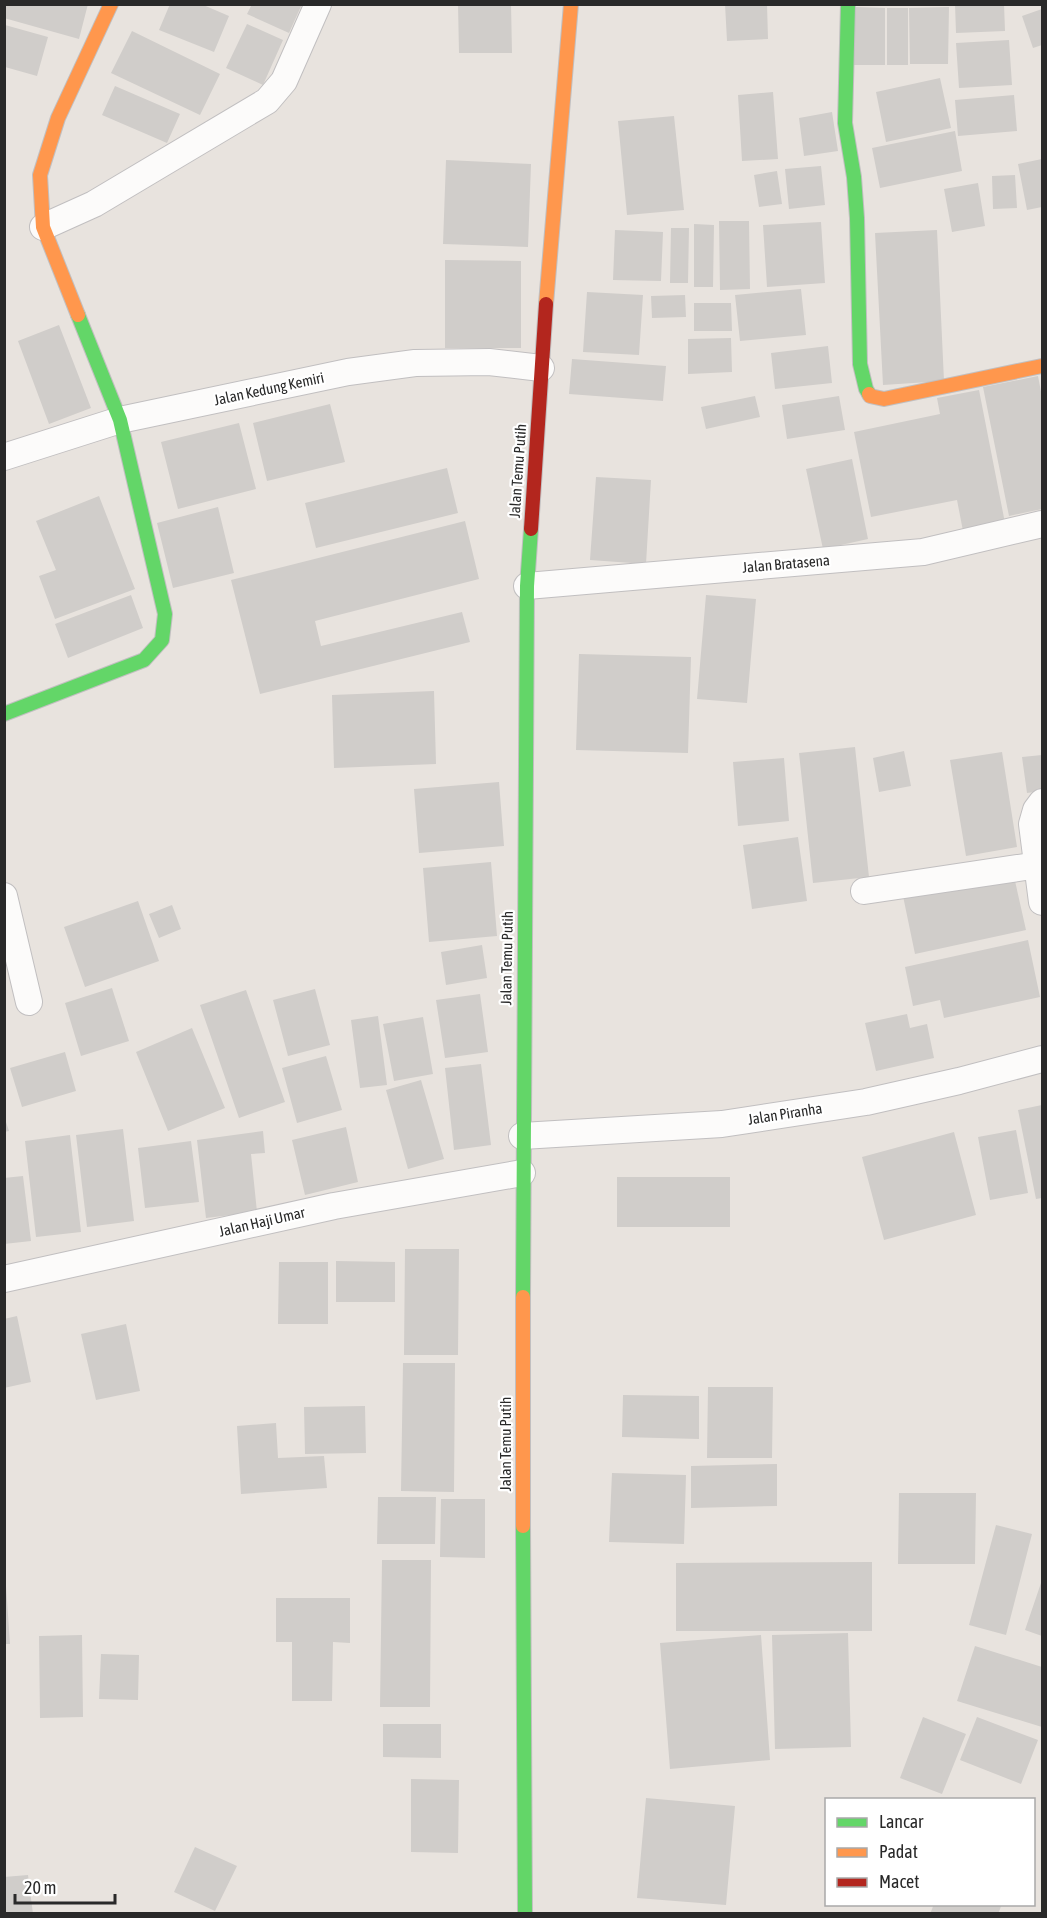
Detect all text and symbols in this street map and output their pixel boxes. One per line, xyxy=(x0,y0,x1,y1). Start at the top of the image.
street label: Jalan Kedung Kemiri xyxy=(212,369,325,408)
street label: Jalan Temu Putih xyxy=(506,423,529,519)
street label: Jalan Bratasena xyxy=(741,551,831,576)
street label: Jalan Temu Putih xyxy=(497,911,516,1005)
street label: Jalan Piranha xyxy=(746,1099,823,1128)
street label: Jalan Haji Umar xyxy=(217,1203,307,1240)
street label: Jalan Temu Putih xyxy=(497,1397,514,1491)
legend xyxy=(825,1798,1035,1906)
text: Lancar xyxy=(879,1811,924,1832)
text: Padat xyxy=(879,1841,918,1862)
scale bar xyxy=(15,1867,116,1905)
text: Macet xyxy=(879,1871,919,1892)
text: 20 m xyxy=(24,1877,56,1898)

